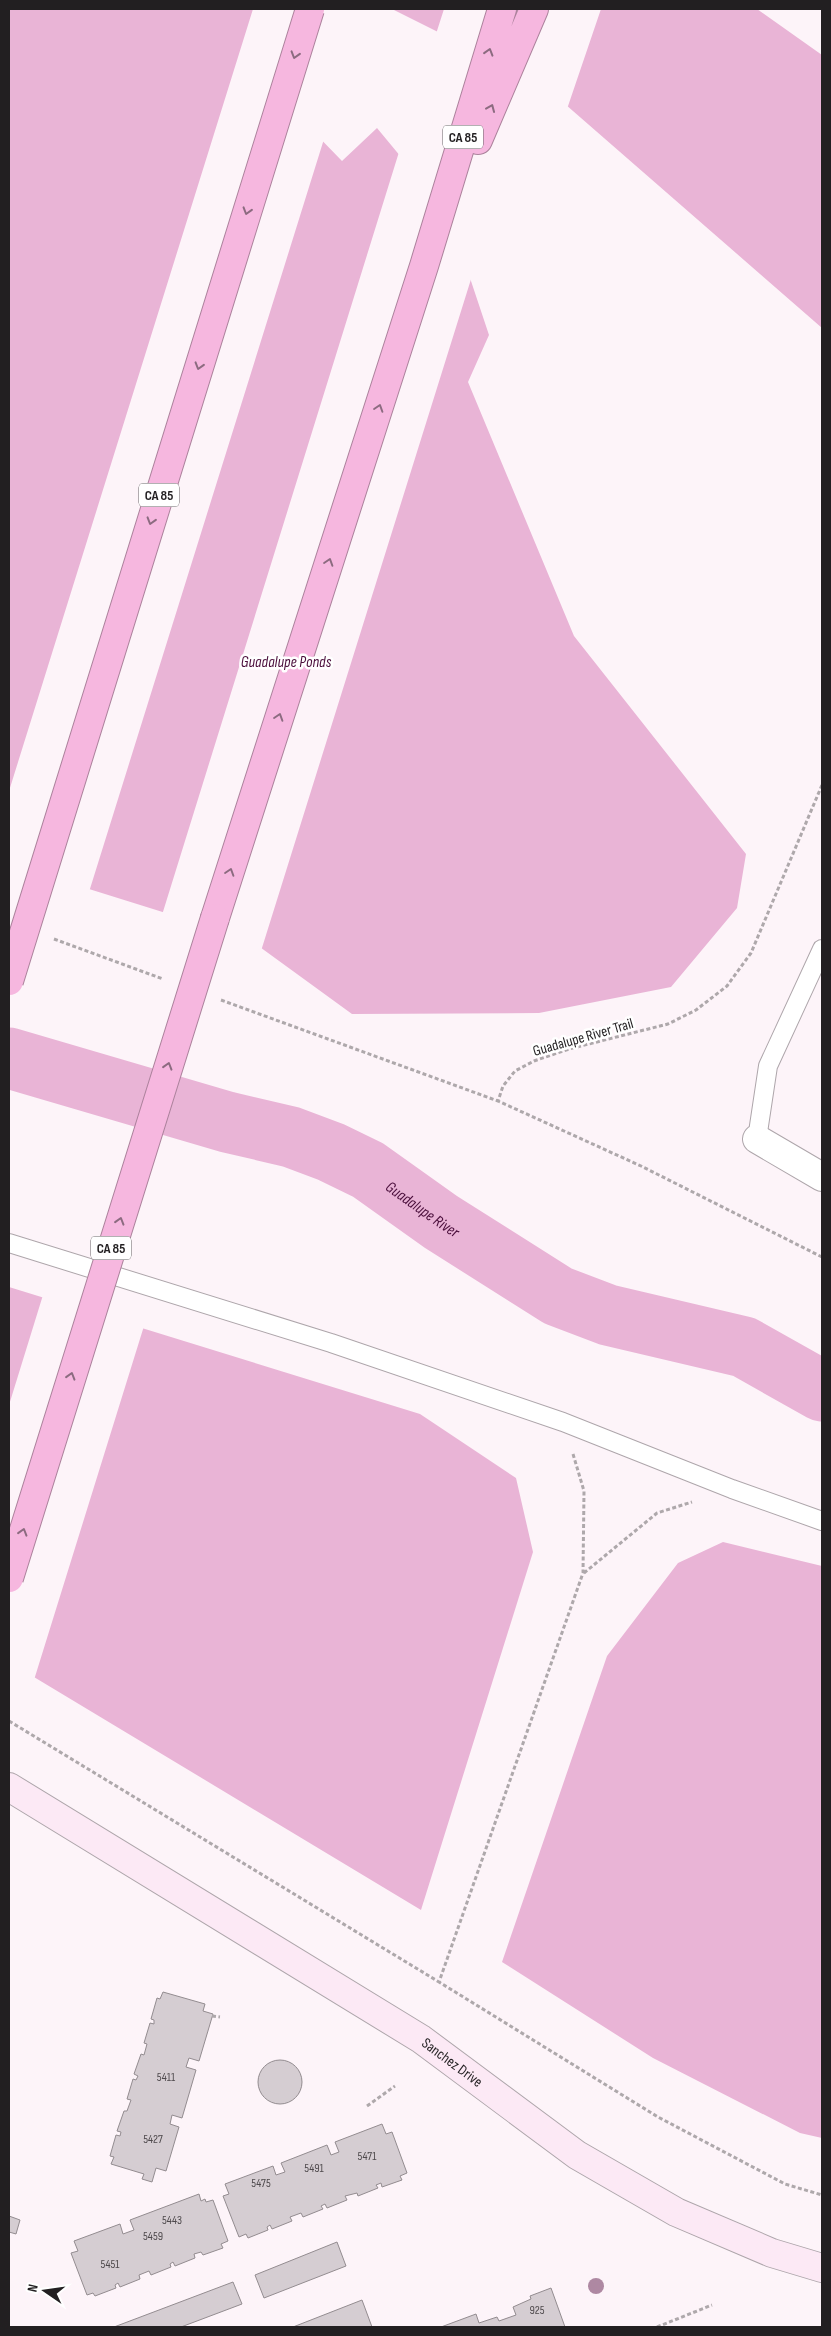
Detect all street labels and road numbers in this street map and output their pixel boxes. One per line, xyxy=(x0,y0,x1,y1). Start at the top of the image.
road number: CA 85 xyxy=(443,125,483,148)
road number: CA 85 xyxy=(139,484,179,506)
street label: Guadalupe River Trail xyxy=(531,1014,636,1061)
road number: CA 85 xyxy=(91,1236,131,1260)
street label: Sanchez Drive xyxy=(418,2034,486,2092)

